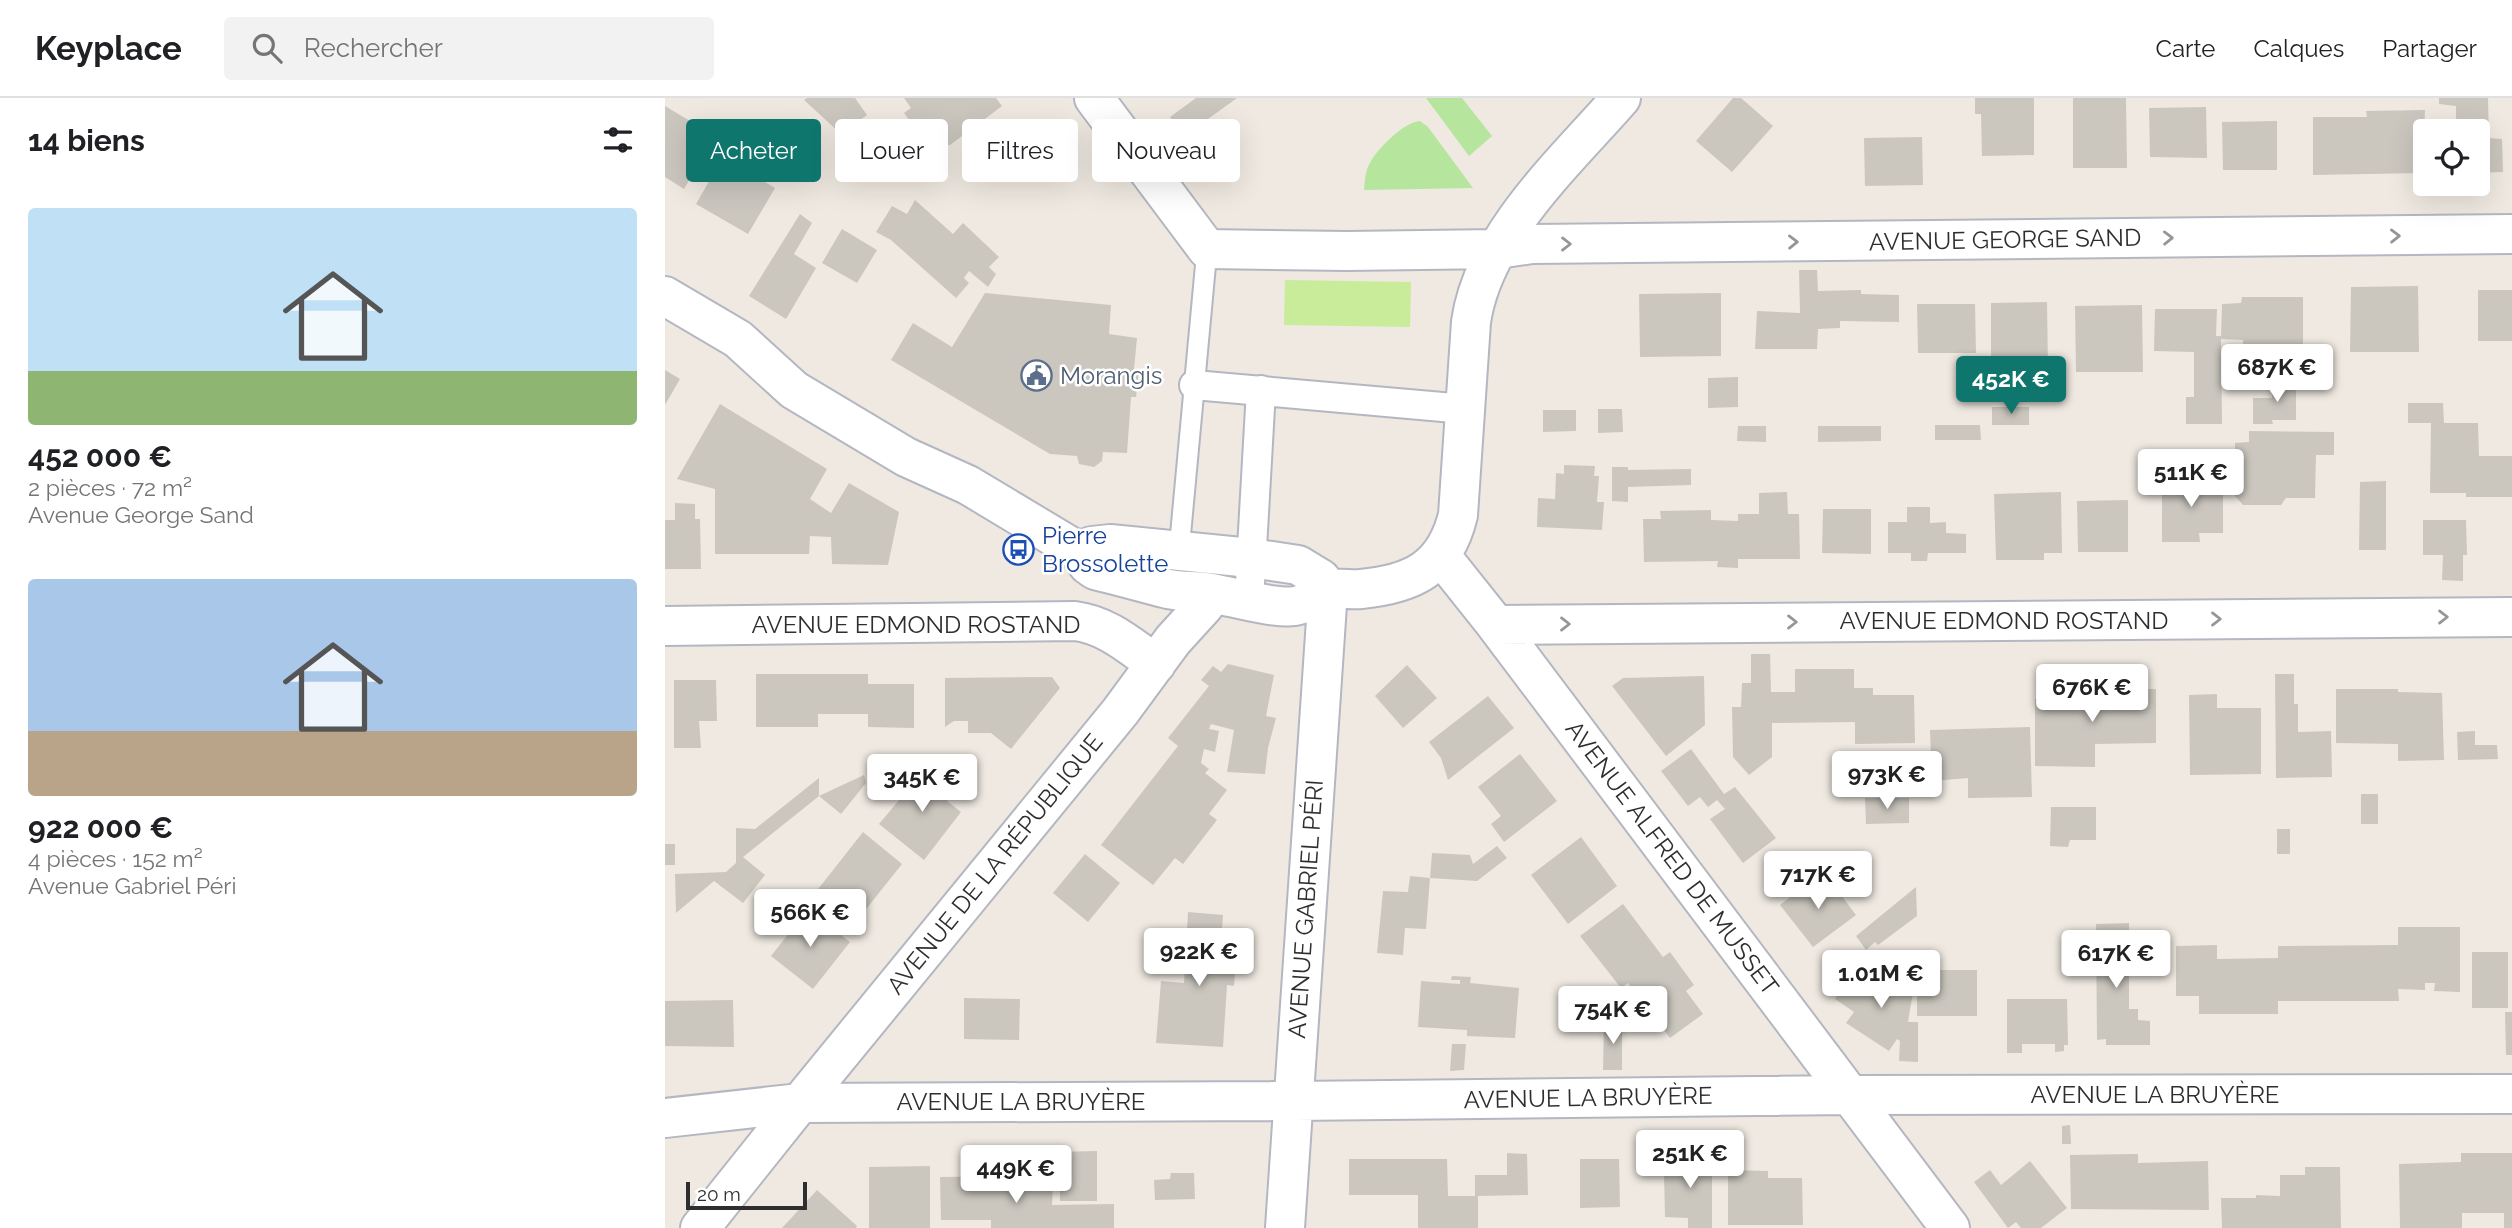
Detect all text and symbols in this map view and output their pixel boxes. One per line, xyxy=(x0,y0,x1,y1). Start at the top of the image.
search box xyxy=(224,17,714,80)
text: Keyplace xyxy=(35,29,182,68)
icon: search xyxy=(248,29,286,67)
text: Rechercher xyxy=(304,33,443,63)
text: Carte xyxy=(2156,34,2215,63)
text: Calques xyxy=(2253,34,2344,63)
text: Partager xyxy=(2382,34,2477,63)
chip: Acheter xyxy=(686,119,821,182)
chip: Louer xyxy=(835,119,948,182)
chip: Filtres xyxy=(962,119,1078,182)
chip: Nouveau xyxy=(1092,119,1240,182)
map controls xyxy=(2413,119,2490,196)
button: locate xyxy=(2413,119,2490,196)
icon: filters xyxy=(599,121,637,159)
text: 14 biens xyxy=(28,123,145,158)
street label: AVENUE GEORGE SAND xyxy=(1869,223,2141,256)
one-way arrow xyxy=(2390,228,2401,244)
one-way arrow xyxy=(2163,230,2173,246)
one-way arrow xyxy=(1788,234,1799,250)
one-way arrow xyxy=(1561,236,1571,252)
icon: home xyxy=(270,253,396,379)
pin: 687K € xyxy=(2220,344,2334,404)
text: 687K € xyxy=(2237,353,2317,380)
pin: 452K € xyxy=(1954,356,2068,416)
public building icon: Morangis xyxy=(1020,359,1054,393)
place label: Morangis xyxy=(1060,361,1162,390)
text: 452K € xyxy=(1972,365,2050,392)
text: 452 000 € xyxy=(28,439,172,474)
pin: 511K € xyxy=(2134,450,2248,509)
text: 511K € xyxy=(2154,458,2228,485)
text: 2 pièces · 72 m² xyxy=(28,474,192,501)
text: Avenue George Sand xyxy=(28,501,254,528)
place label: Pierre Brossolette xyxy=(1042,521,1168,578)
bus stop icon: Pierre Brossolette xyxy=(1002,533,1036,567)
street label: AVENUE EDMOND ROSTAND xyxy=(1840,606,2168,635)
one-way arrow xyxy=(2438,609,2449,625)
street label: AVENUE EDMOND ROSTAND xyxy=(752,610,1080,639)
one-way arrow xyxy=(2211,611,2221,627)
one-way arrow xyxy=(1787,614,1798,630)
one-way arrow xyxy=(1560,616,1570,632)
icon: home xyxy=(270,624,396,750)
pin: 676K € xyxy=(2035,664,2149,724)
text: 676K € xyxy=(2052,673,2132,700)
street label: AVENUE ALFRED DE MUSSET xyxy=(1560,715,1785,1001)
street label: AVENUE DE LA RÉPUBLIQUE xyxy=(881,728,1109,1000)
pin: 973K € xyxy=(1830,752,1944,811)
pin: 345K € xyxy=(865,754,979,814)
text: 973K € xyxy=(1848,760,1926,787)
text: 345K € xyxy=(883,763,961,790)
street label: AVENUE GABRIEL PÉRI xyxy=(1282,779,1329,1039)
text: 922 000 € xyxy=(28,810,173,845)
text: 4 pièces · 152 m² xyxy=(28,845,203,872)
pin: 717K € xyxy=(1761,852,1875,911)
text: 717K € xyxy=(1780,860,1856,887)
text: Avenue Gabriel Péri xyxy=(28,872,236,899)
pin: 566K € xyxy=(753,890,867,949)
text: 566K € xyxy=(770,898,850,925)
pin: 922K € xyxy=(1142,928,1256,988)
pin: 617K € xyxy=(2059,930,2173,990)
text: 922K € xyxy=(1160,937,1238,964)
text: 617K € xyxy=(2077,939,2155,966)
pin: 1.01M € xyxy=(1816,950,1946,1010)
text: 1.01M € xyxy=(1838,959,1924,986)
pin: 754K € xyxy=(1556,986,1670,1046)
text: 754K € xyxy=(1574,995,1652,1022)
street label: AVENUE LA BRUYÈRE xyxy=(2030,1080,2280,1109)
street label: AVENUE LA BRUYÈRE xyxy=(1463,1081,1713,1114)
street label: AVENUE LA BRUYÈRE xyxy=(896,1087,1146,1116)
pin: 251K € xyxy=(1633,1130,1747,1190)
text: 251K € xyxy=(1652,1139,1728,1166)
pin: 449K € xyxy=(959,1146,1073,1205)
text: 449K € xyxy=(977,1154,1055,1181)
scale bar xyxy=(686,1179,807,1211)
text: 20 m xyxy=(697,1183,741,1205)

